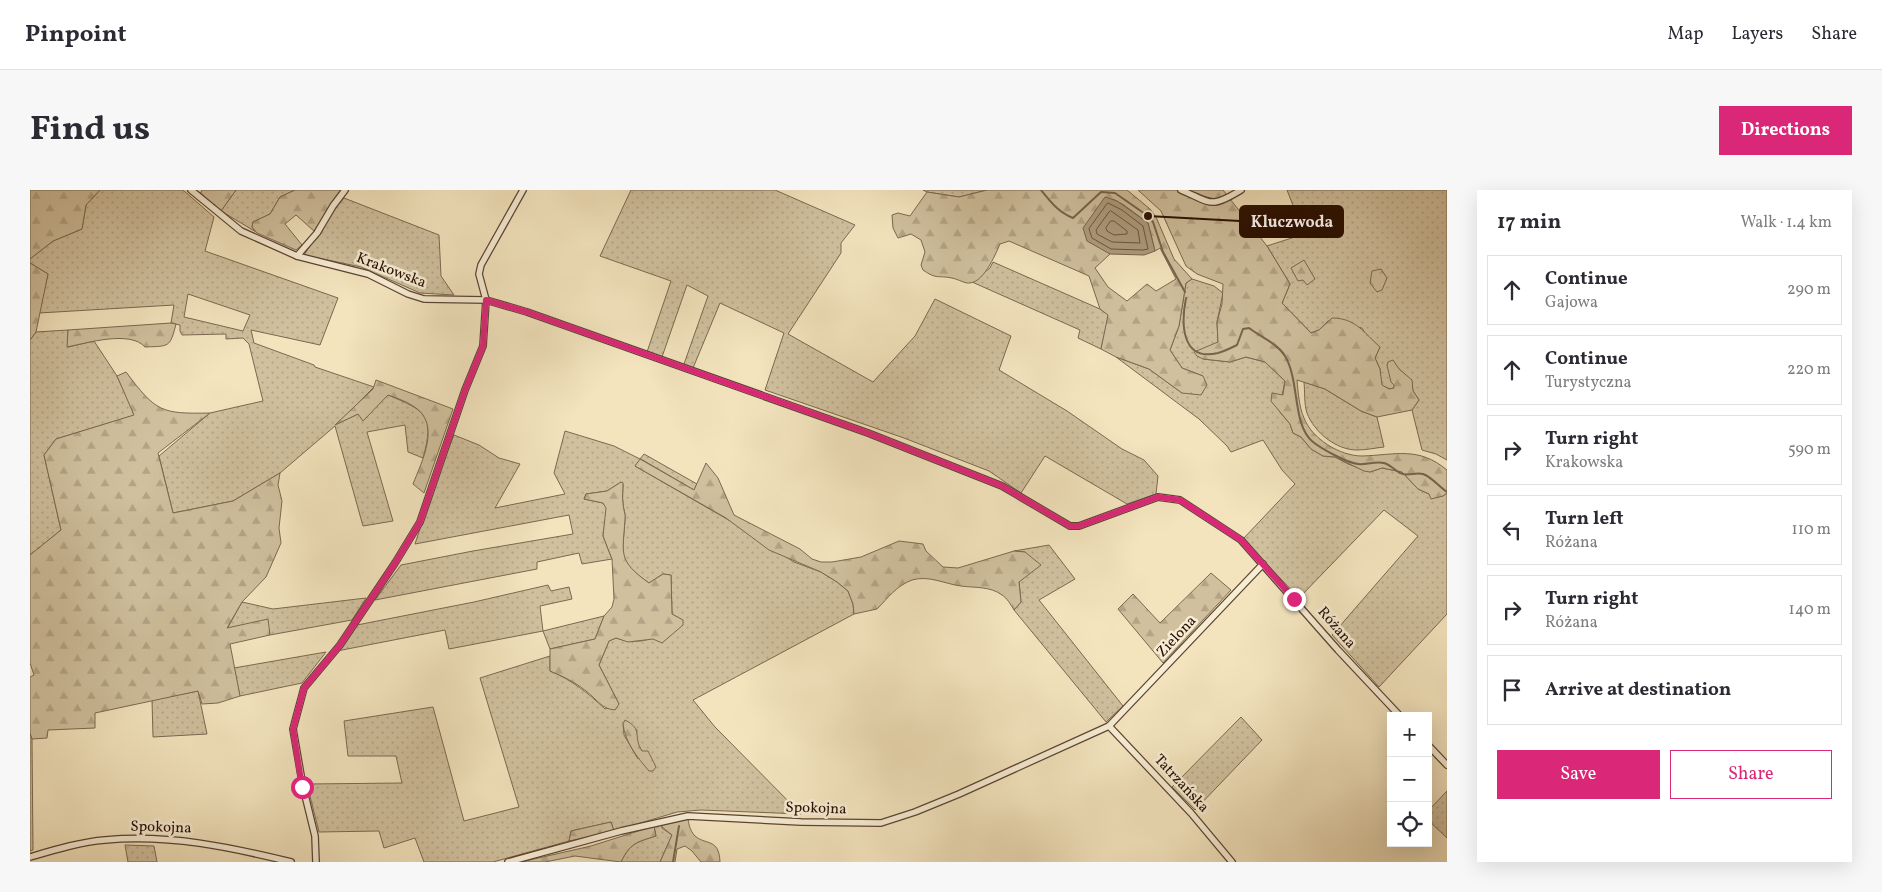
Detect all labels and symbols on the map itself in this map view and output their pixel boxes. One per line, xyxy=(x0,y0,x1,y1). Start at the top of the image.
callout: Kluczwoda xyxy=(1240,206,1343,237)
text: Kluczwoda xyxy=(1251,212,1333,234)
street label: Krakowska xyxy=(353,248,429,294)
route end xyxy=(1283,588,1306,611)
street label: Różana xyxy=(1312,602,1360,654)
street label: Zielona xyxy=(1152,612,1202,662)
street label: Tatrzańska xyxy=(1149,750,1213,818)
route start xyxy=(291,776,314,799)
street label: Spokojna xyxy=(785,797,847,821)
street label: Spokojna xyxy=(130,816,192,840)

